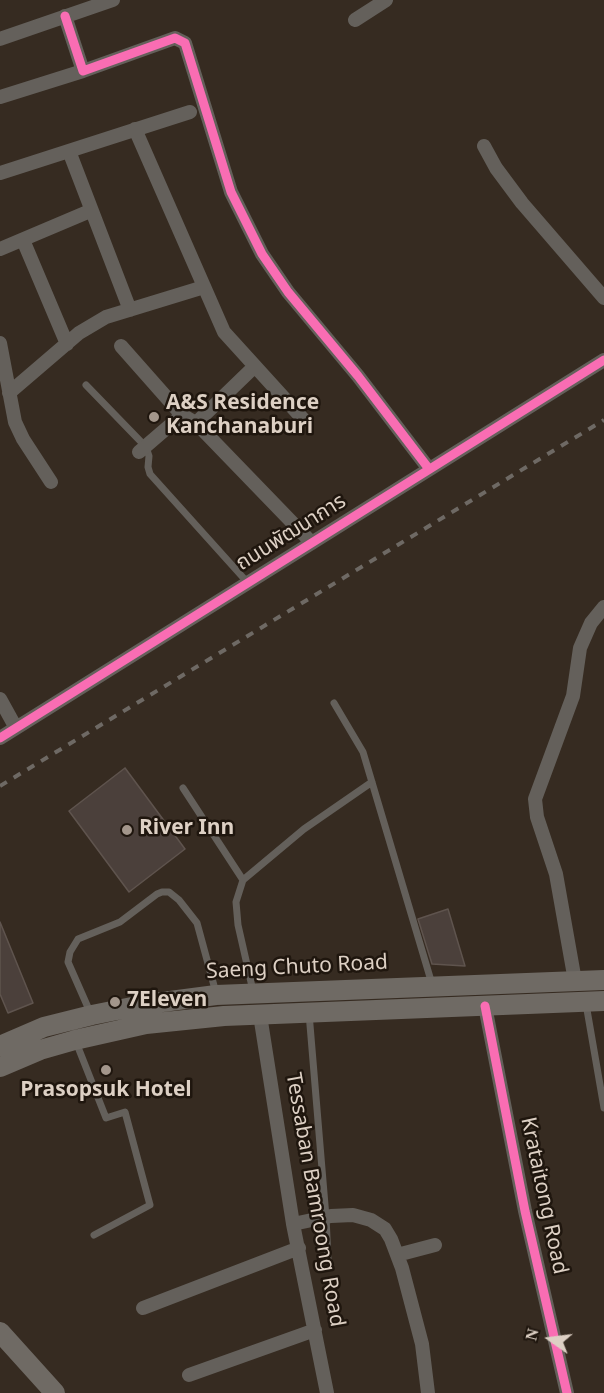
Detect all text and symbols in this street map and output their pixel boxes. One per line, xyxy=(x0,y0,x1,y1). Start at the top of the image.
place label: A&S Residence Kanchanaburi xyxy=(166,392,319,442)
marker: A&S Residence Kanchanaburi xyxy=(147,410,161,424)
street label: ถนนพัฒนาการ xyxy=(232,490,352,578)
place label: River Inn xyxy=(139,817,234,843)
marker: River Inn xyxy=(120,823,134,837)
street label: Saeng Chuto Road xyxy=(205,952,389,986)
place label: 7Eleven xyxy=(127,989,207,1015)
marker: 7Eleven xyxy=(108,995,122,1009)
marker: Prasopsuk Hotel xyxy=(99,1063,113,1077)
street label: Tessaban Bamroong Road xyxy=(278,1071,348,1329)
place label: Prasopsuk Hotel xyxy=(20,1079,192,1105)
street label: Krataitong Road xyxy=(513,1115,571,1277)
north arrow xyxy=(520,1309,580,1369)
text: N xyxy=(522,1327,542,1342)

